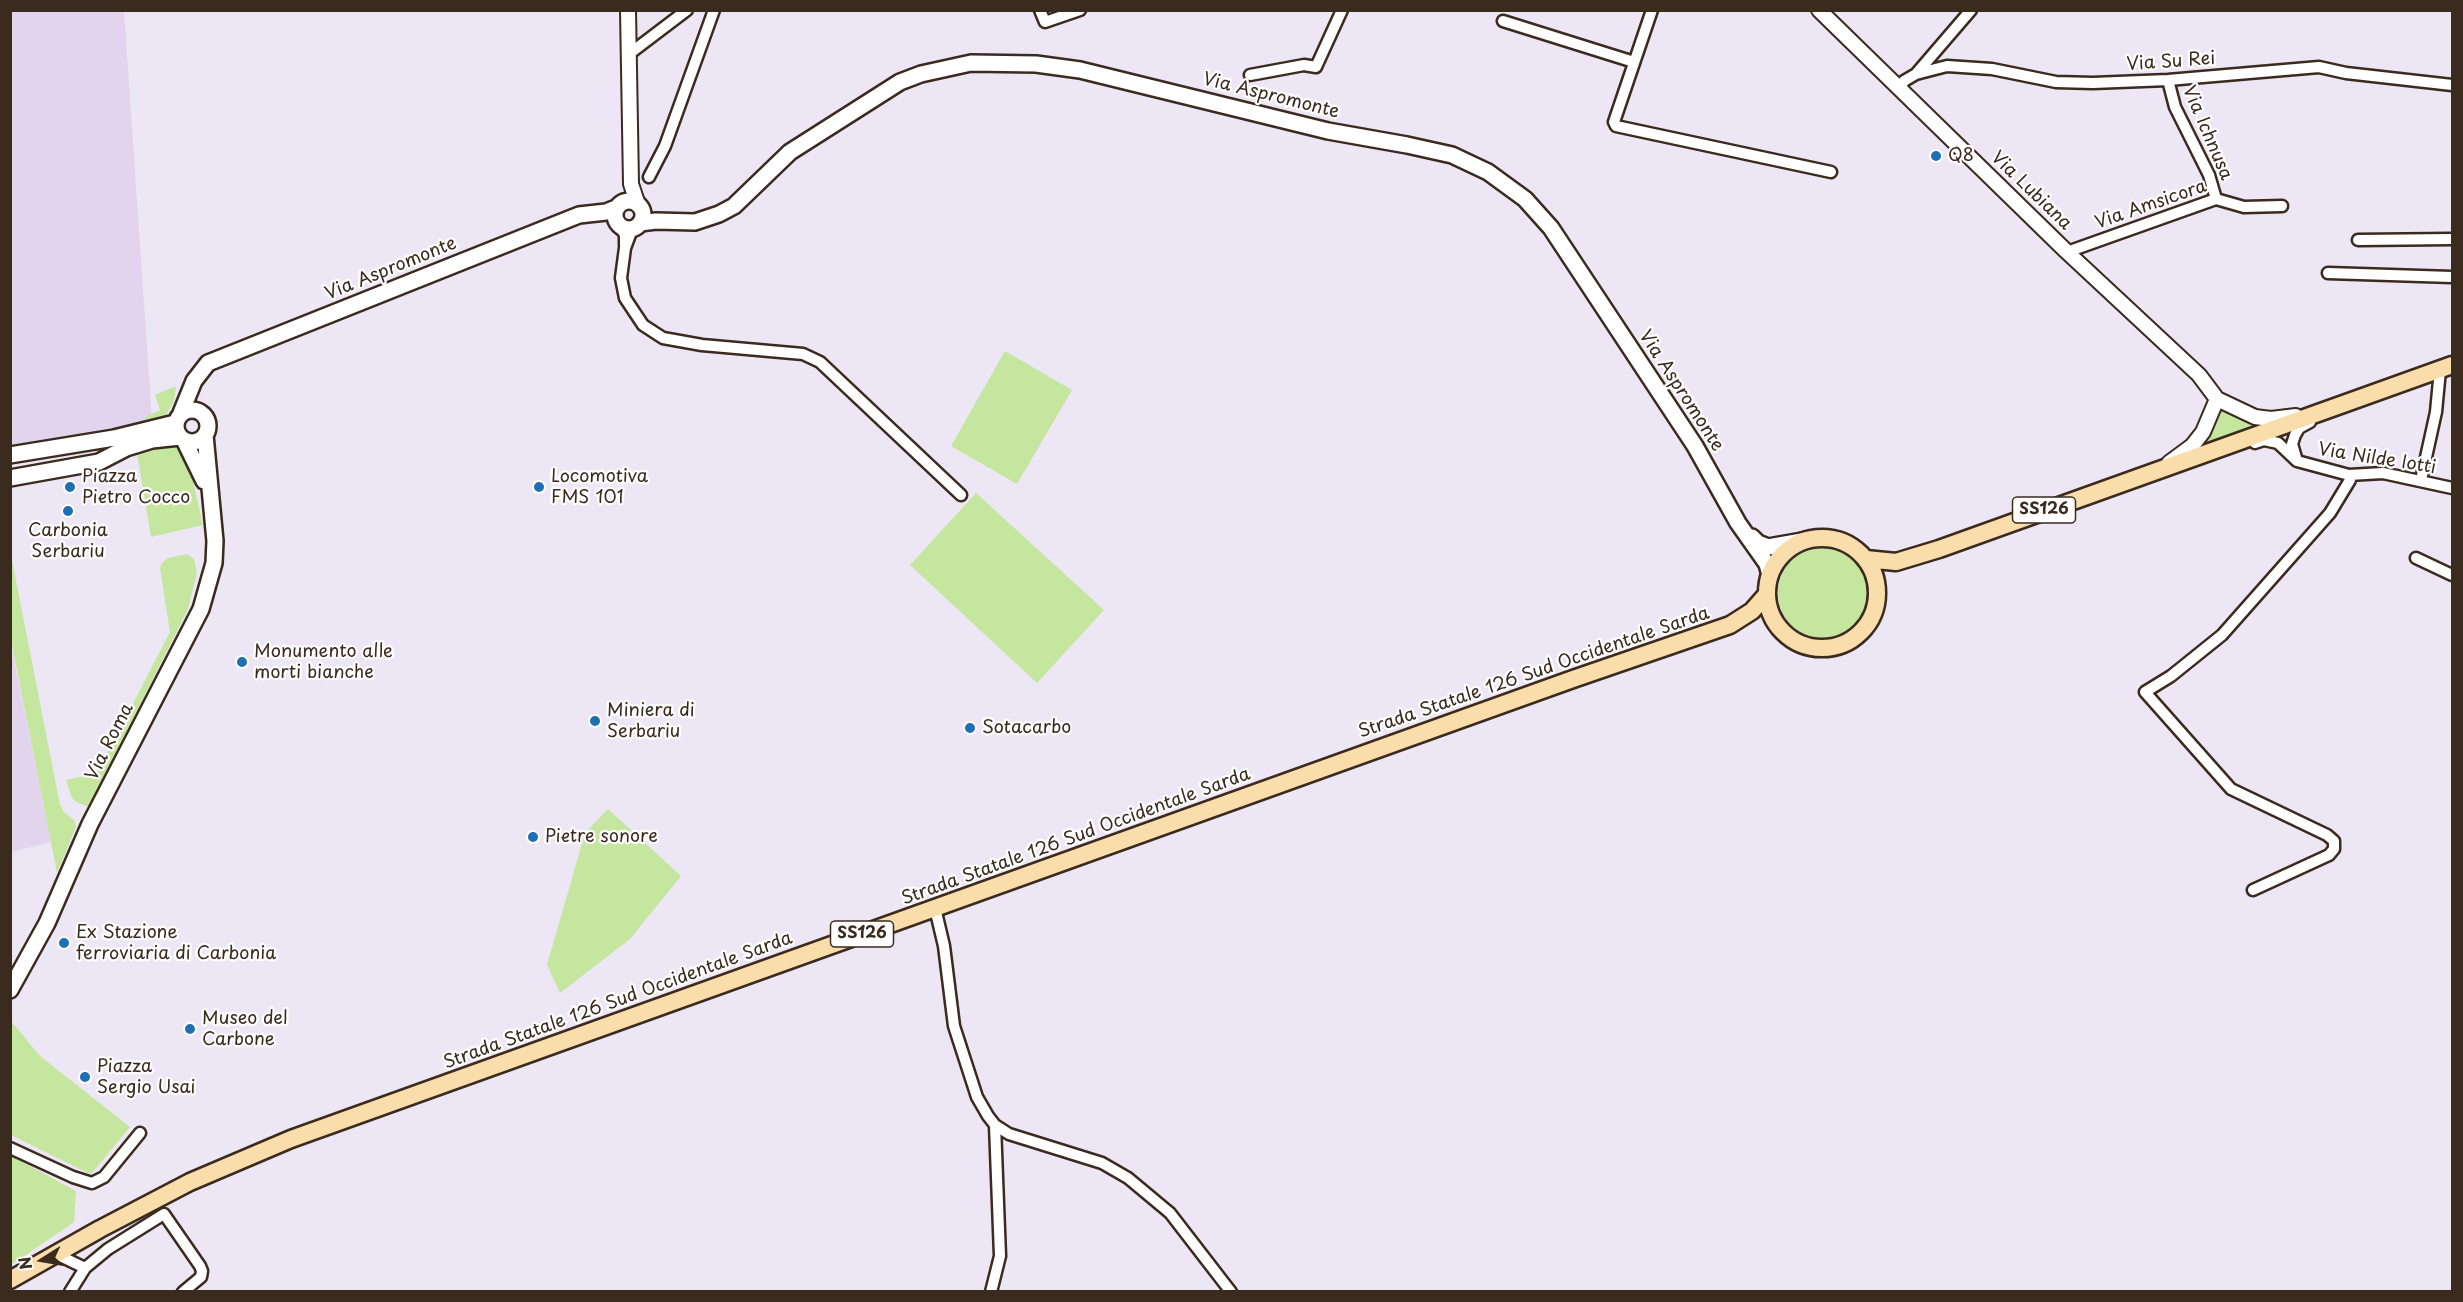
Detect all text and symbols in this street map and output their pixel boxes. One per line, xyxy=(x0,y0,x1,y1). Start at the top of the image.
street label: Via Su Rei xyxy=(2126,48,2216,76)
street label: Via Aspromonte xyxy=(1201,69,1341,123)
street label: Via Ichnusa xyxy=(2177,83,2237,183)
place label: Q8 xyxy=(1948,145,1974,167)
street label: Via Lubiana xyxy=(1986,147,2076,235)
marker: Q8 xyxy=(1929,149,1943,163)
street label: Via Amsicora xyxy=(2092,176,2210,234)
street label: Via Aspromonte xyxy=(322,233,460,305)
street label: Via Aspromonte xyxy=(1634,327,1728,455)
street label: Via Nilde Iotti xyxy=(2316,439,2438,479)
place label: Piazza Pietro Cocco xyxy=(82,466,190,508)
place label: Locomotiva FMS 101 xyxy=(551,466,648,508)
marker: Piazza Pietro Cocco xyxy=(63,480,77,494)
marker: Locomotiva FMS 101 xyxy=(532,480,546,494)
road number: SS126 xyxy=(2012,497,2076,523)
marker: Carbonia Serbariu xyxy=(61,504,75,518)
place label: Carbonia Serbariu xyxy=(28,520,108,562)
street label: Strada Statale 126 Sud Occidentale Sarda xyxy=(1356,603,1712,743)
place label: Monumento alle morti bianche xyxy=(254,641,393,684)
marker: Monumento alle morti bianche xyxy=(235,655,249,669)
street label: Via Roma xyxy=(81,700,139,784)
place label: Miniera di Serbariu xyxy=(607,700,695,742)
marker: Miniera di Serbariu xyxy=(588,714,602,728)
place label: Sotacarbo xyxy=(982,717,1071,739)
marker: Sotacarbo xyxy=(963,721,977,735)
street label: Strada Statale 126 Sud Occidentale Sarda xyxy=(899,764,1253,910)
place label: Pietre sonore xyxy=(545,826,658,848)
marker: Pietre sonore xyxy=(526,830,540,844)
road number: SS126 xyxy=(830,921,894,947)
place label: Ex Stazione ferroviaria di Carbonia xyxy=(76,922,276,964)
street label: Strada Statale 126 Sud Occidentale Sarda xyxy=(441,928,795,1074)
marker: Ex Stazione ferroviaria di Carbonia xyxy=(57,936,71,950)
place label: Museo del Carbone xyxy=(202,1008,288,1050)
marker: Museo del Carbone xyxy=(183,1022,197,1036)
place label: Piazza Sergio Usai xyxy=(97,1056,196,1098)
marker: Piazza Sergio Usai xyxy=(78,1070,92,1084)
north arrow xyxy=(12,1230,72,1290)
text: N xyxy=(11,1255,37,1272)

